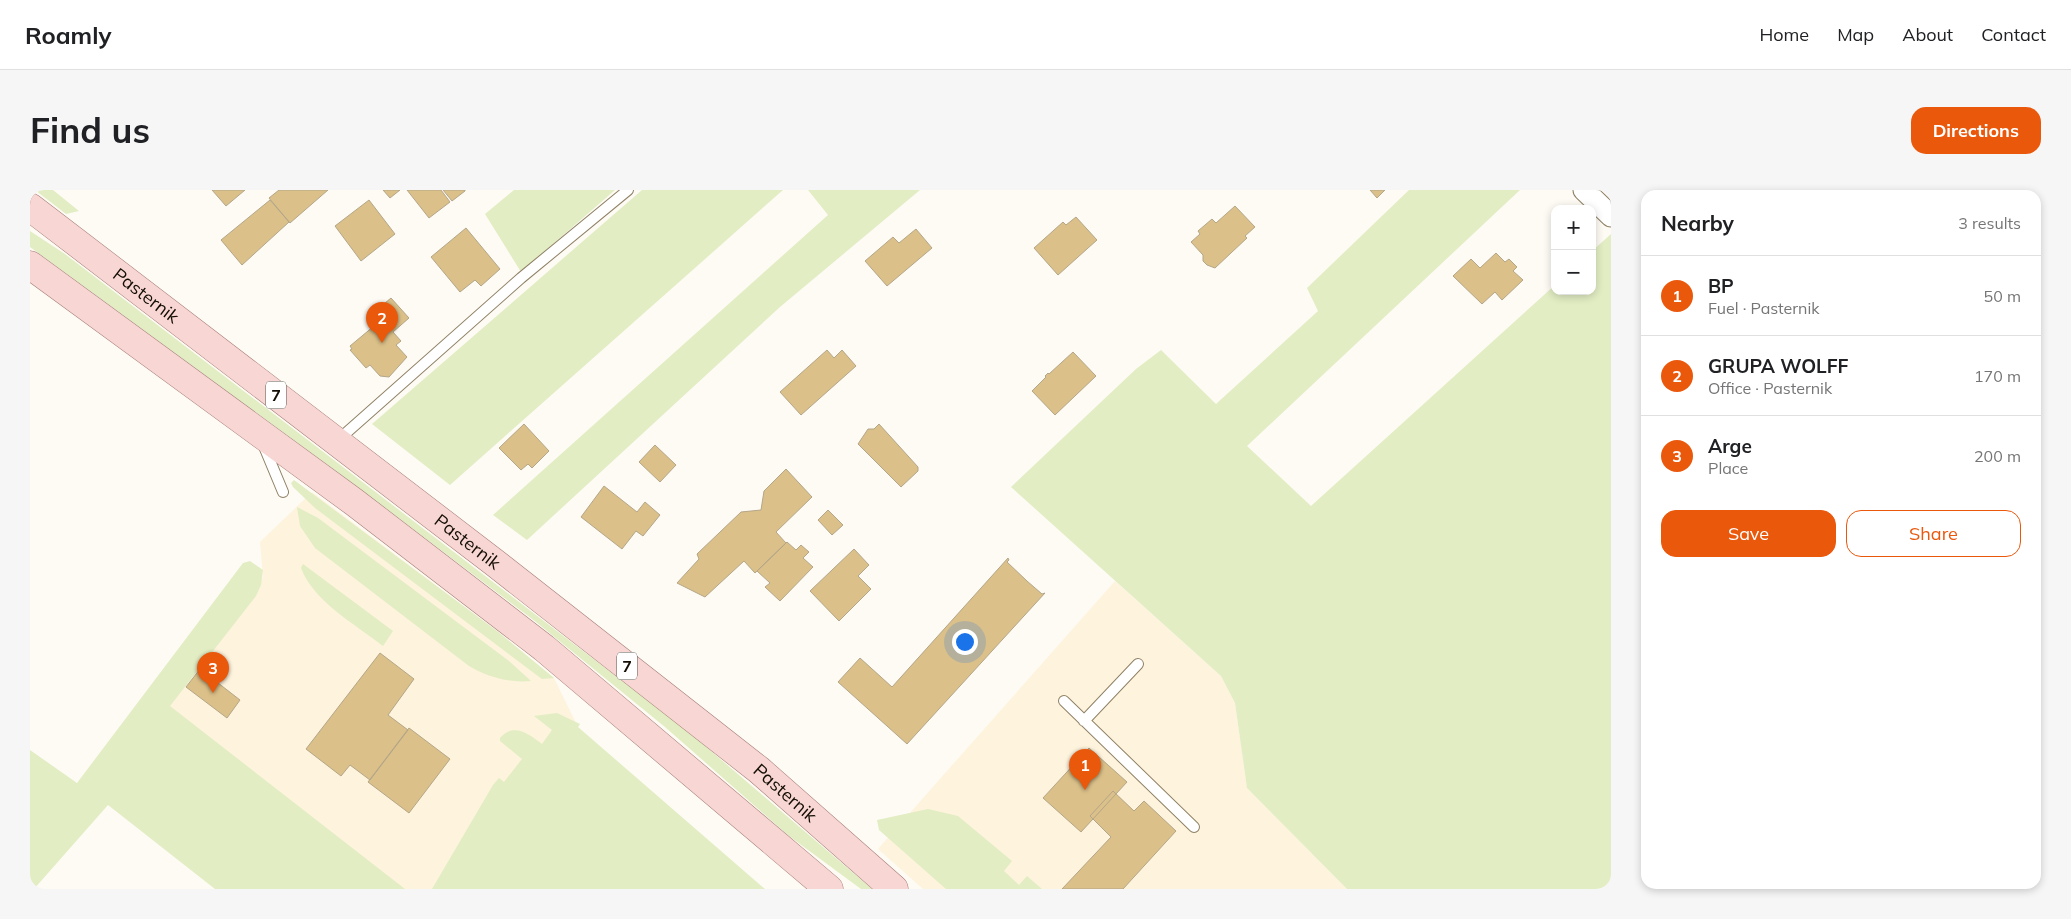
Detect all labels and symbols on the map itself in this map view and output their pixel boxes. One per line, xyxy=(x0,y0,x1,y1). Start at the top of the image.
street label: Pasternik xyxy=(108,263,185,329)
pin: 2 xyxy=(366,302,398,343)
road number: 7 xyxy=(266,382,286,408)
street label: Pasternik xyxy=(430,509,506,575)
your location xyxy=(952,629,978,655)
pin: 3 xyxy=(197,652,229,693)
road number: 7 xyxy=(617,652,637,680)
pin: 1 xyxy=(1069,749,1101,790)
street label: Pasternik xyxy=(749,758,823,827)

